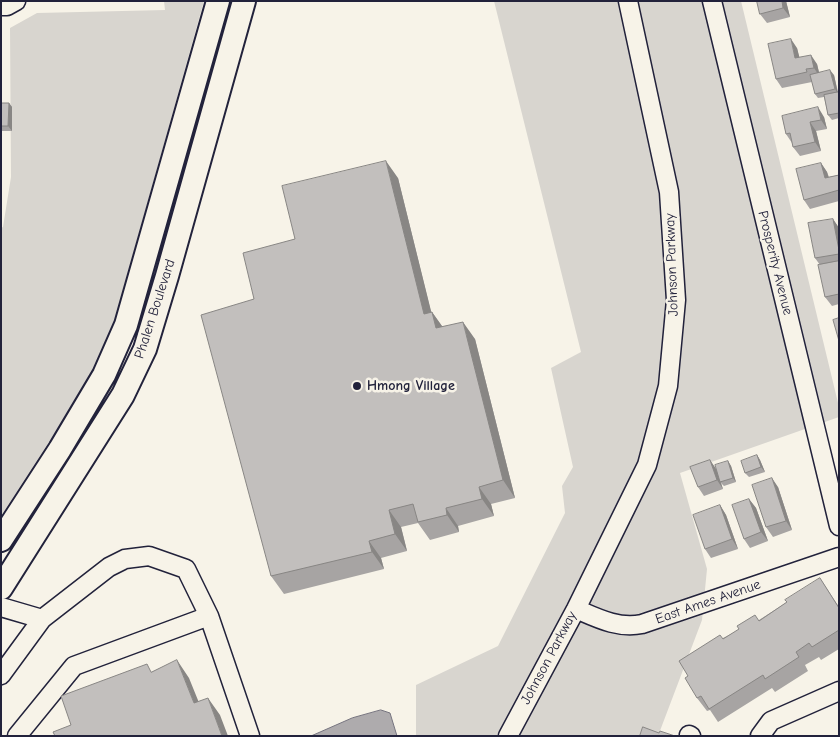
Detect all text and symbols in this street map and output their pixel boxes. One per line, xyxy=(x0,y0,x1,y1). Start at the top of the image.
street label: Prosperity Avenue xyxy=(754,209,796,317)
street label: Johnson Parkway xyxy=(662,213,682,317)
street label: Phalen Boulevard xyxy=(131,257,179,361)
place label: Hmong Village xyxy=(367,378,455,394)
marker: Hmong Village xyxy=(351,380,363,392)
street label: East Ames Avenue xyxy=(653,576,763,628)
street label: Johnson Parkway xyxy=(517,609,581,707)

